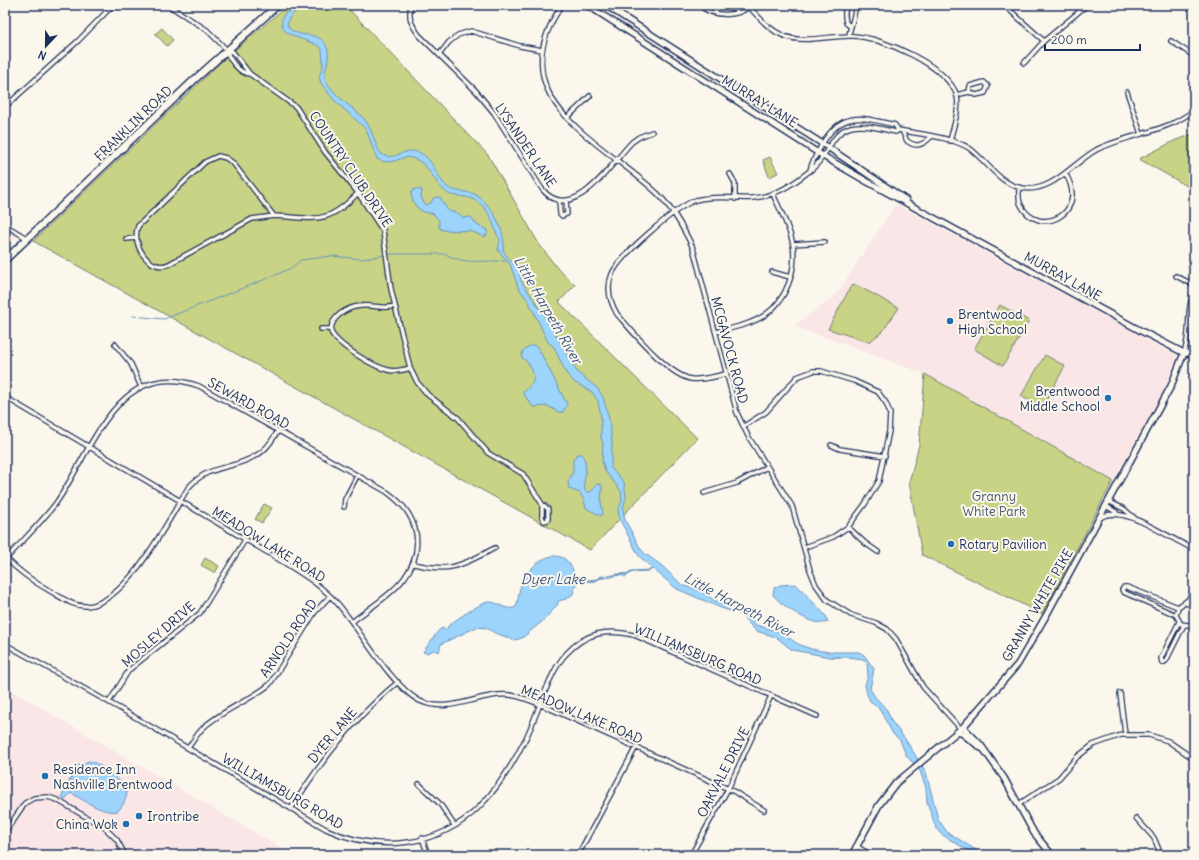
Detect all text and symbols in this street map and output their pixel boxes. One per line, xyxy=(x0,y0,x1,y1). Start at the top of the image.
north arrow xyxy=(26,26,66,66)
scale bar xyxy=(1045,26,1140,52)
text: 200 m xyxy=(1051,32,1087,47)
text: N xyxy=(36,47,48,63)
street label: MURRAY LANE xyxy=(719,71,801,132)
street label: FRANKLIN ROAD xyxy=(91,82,176,165)
street label: LYSANDER LANE xyxy=(491,100,560,191)
street label: COUNTRY CLUB DRIVE xyxy=(305,108,396,231)
street label: MURRAY LANE xyxy=(1021,248,1105,305)
water label: Little Harpeth River xyxy=(510,253,587,369)
street label: MCGAVOCK ROAD xyxy=(707,295,752,405)
place label: Brentwood High School xyxy=(958,306,1027,338)
marker: Brentwood High School xyxy=(945,316,955,326)
street label: SEWARD ROAD xyxy=(205,374,293,433)
place label: Brentwood Middle School xyxy=(1019,383,1100,415)
marker: Brentwood Middle School xyxy=(1103,393,1113,403)
park label: Granny White Park xyxy=(962,488,1026,520)
street label: MEADOW LAKE ROAD xyxy=(209,503,329,586)
place label: Rotary Pavilion xyxy=(959,536,1047,553)
marker: Rotary Pavilion xyxy=(946,539,956,549)
street label: GRANNY WHITE PIKE xyxy=(998,545,1077,665)
water label: Little Harpeth River xyxy=(681,568,799,643)
water label: Dyer Lake xyxy=(521,570,587,588)
street label: ARNOLD ROAD xyxy=(256,596,321,681)
street label: MOSLEY DRIVE xyxy=(118,598,199,671)
street label: WILLIAMSBURG ROAD xyxy=(631,620,764,689)
street label: MEADOW LAKE ROAD xyxy=(518,681,645,748)
street label: DYER LANE xyxy=(304,704,361,767)
street label: OAKVALE DRIVE xyxy=(693,724,754,820)
street label: WILLIAMSBURG ROAD xyxy=(219,750,346,833)
place label: Residence Inn Nashville Brentwood xyxy=(53,761,173,793)
marker: Residence Inn Nashville Brentwood xyxy=(40,771,50,781)
place label: Irontribe xyxy=(147,808,199,825)
marker: Irontribe xyxy=(134,811,144,821)
place label: China Wok xyxy=(56,816,118,833)
marker: China Wok xyxy=(121,819,131,829)

